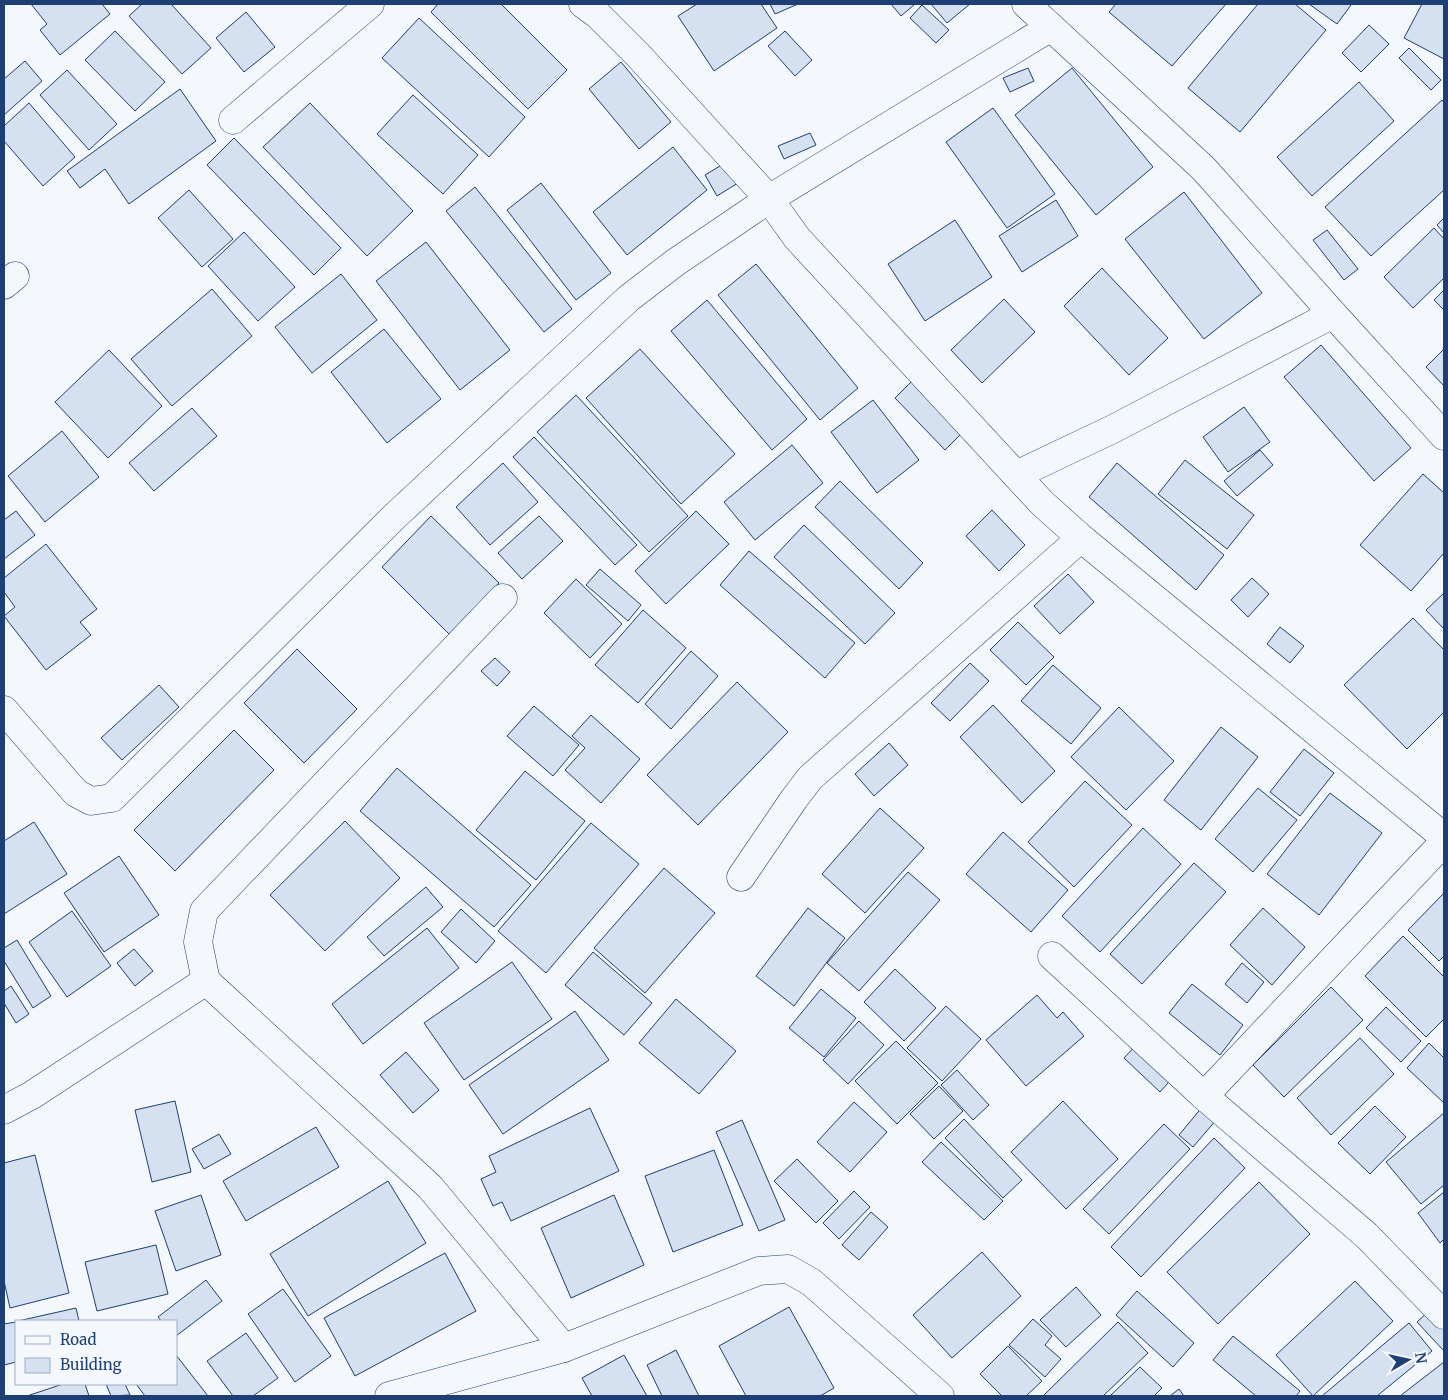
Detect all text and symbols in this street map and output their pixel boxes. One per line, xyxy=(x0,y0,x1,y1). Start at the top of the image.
legend xyxy=(15,1320,178,1385)
text: Road xyxy=(60,1330,96,1349)
north arrow xyxy=(1383,1335,1433,1385)
text: N xyxy=(1411,1351,1431,1365)
text: Building xyxy=(60,1355,122,1374)

